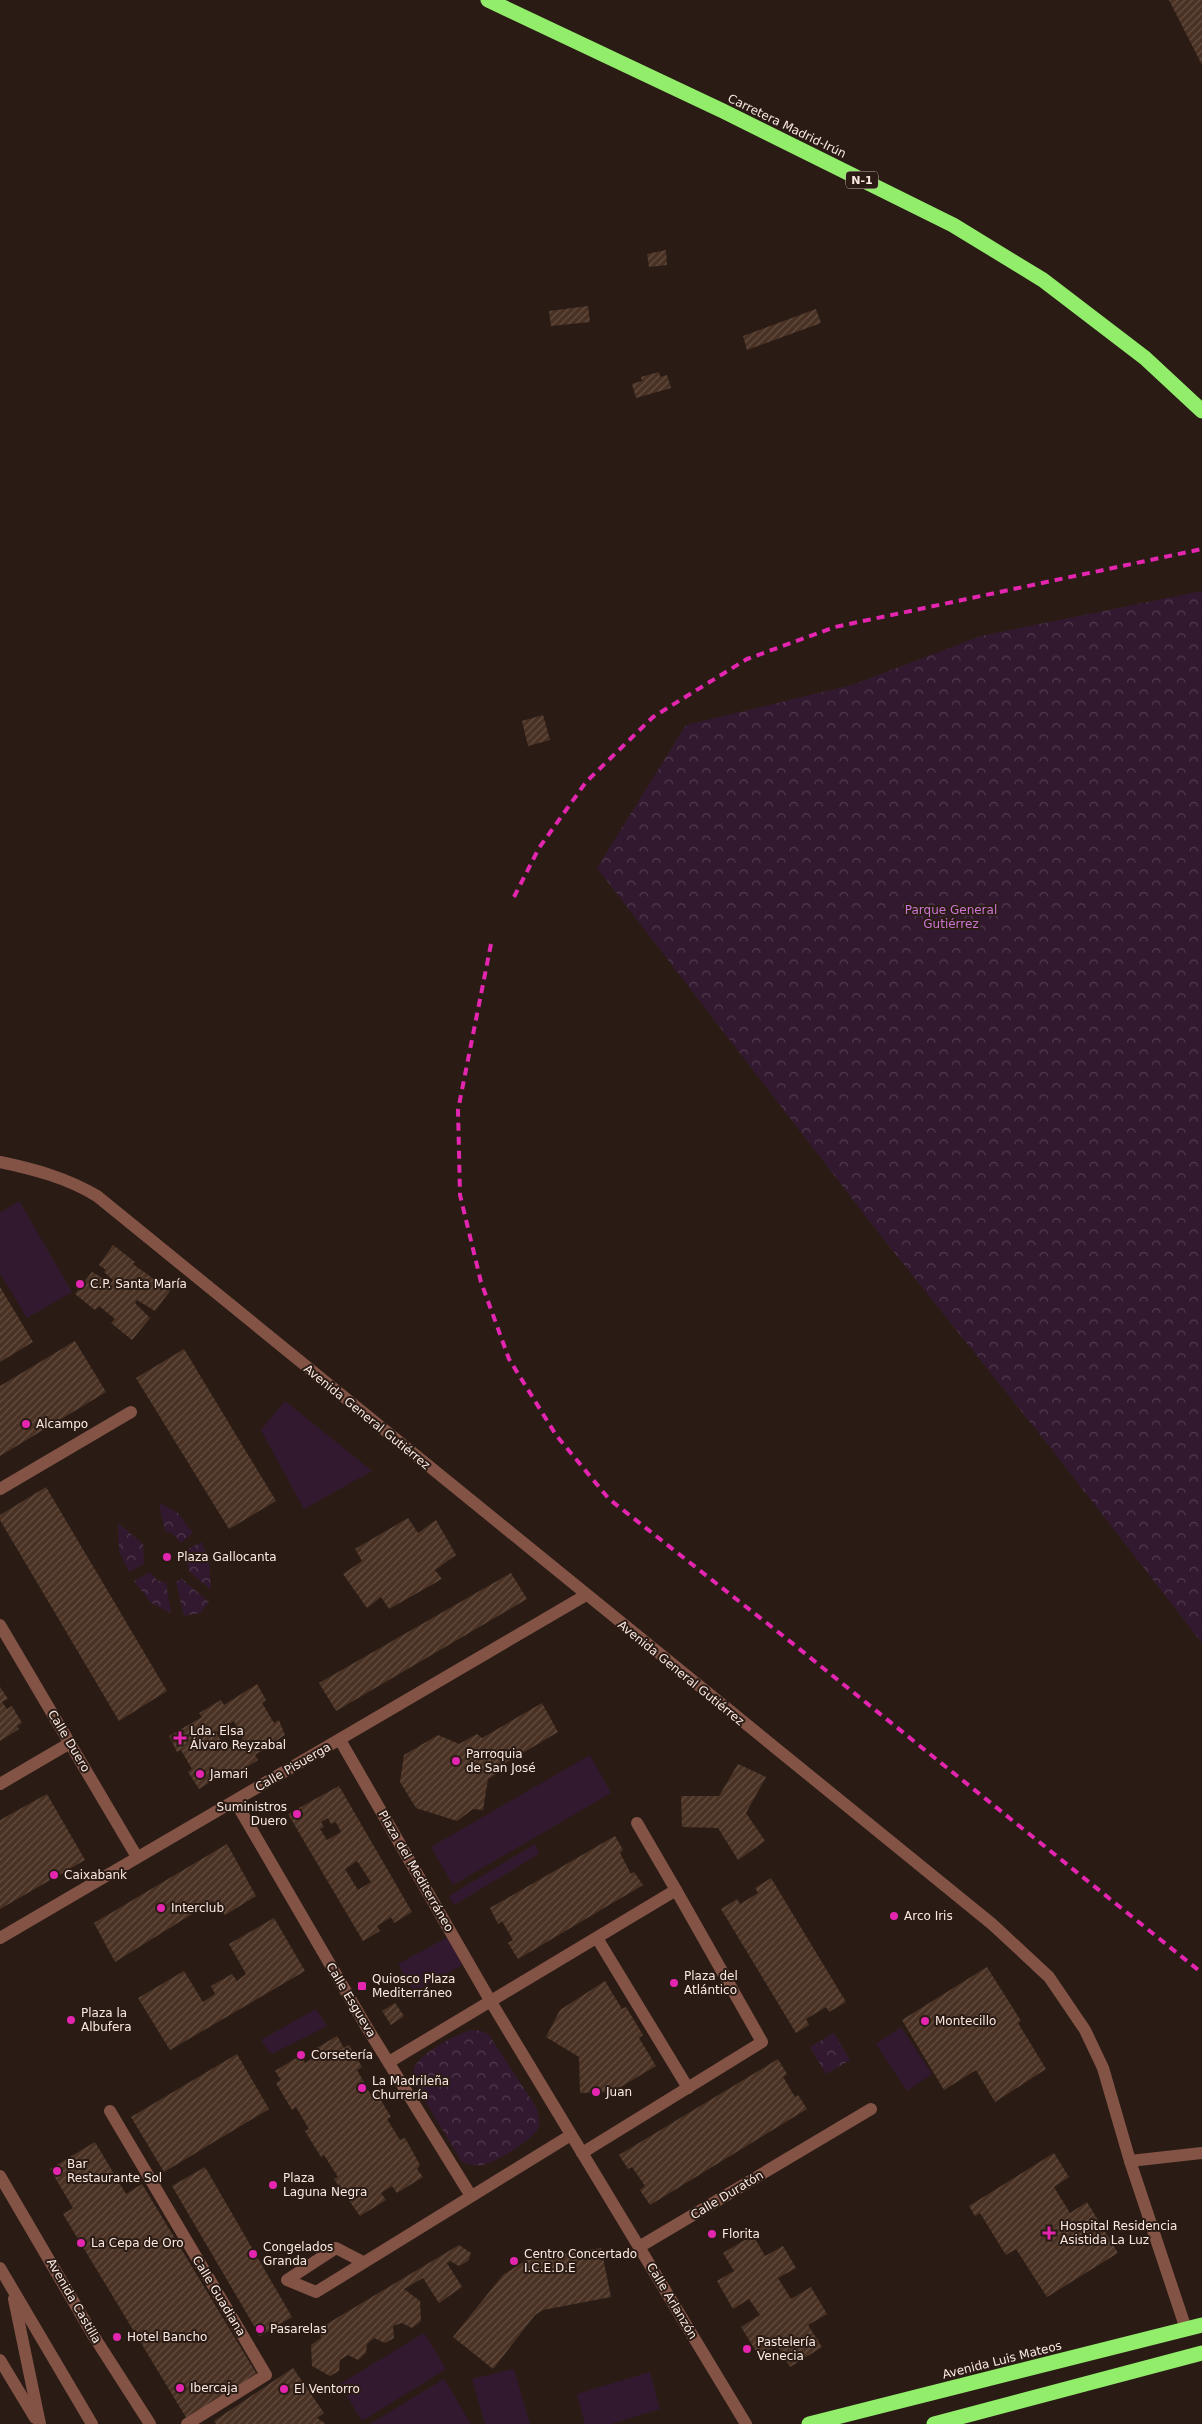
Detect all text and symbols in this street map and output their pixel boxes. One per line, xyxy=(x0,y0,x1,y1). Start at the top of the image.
street label: Carretera Madrid-Irún xyxy=(726,91,848,161)
road number: N-1 xyxy=(846,172,878,188)
park label: Parque General Gutiérrez xyxy=(905,903,997,931)
place label: C.P. Santa María xyxy=(90,1277,187,1291)
marker: C.P. Santa María xyxy=(74,1278,86,1290)
street label: Avenida General Gutiérrez xyxy=(301,1362,433,1472)
place label: Alcampo xyxy=(36,1417,88,1431)
marker: Alcampo xyxy=(20,1418,32,1430)
place label: Plaza Gallocanta xyxy=(177,1550,277,1564)
marker: Plaza Gallocanta xyxy=(161,1551,173,1563)
street label: Avenida General Gutiérrez xyxy=(615,1618,747,1728)
street label: Calle Duero xyxy=(45,1707,93,1775)
place label: Lda. Elsa Álvaro Reyzabal xyxy=(190,1724,286,1752)
marker: Lda. Elsa Álvaro Reyzabal xyxy=(174,1732,186,1744)
street label: Calle Pisuerga xyxy=(253,1740,333,1794)
place label: Parroquia de San José xyxy=(466,1747,536,1775)
marker: Parroquia de San José xyxy=(450,1755,462,1767)
place label: Jamari xyxy=(209,1767,248,1781)
marker: Jamari xyxy=(194,1768,206,1780)
place label: Suministros Duero xyxy=(217,1800,287,1828)
marker: Suministros Duero xyxy=(291,1808,303,1820)
street label: Plaza del Mediterráneo xyxy=(376,1808,456,1934)
place label: Caixabank xyxy=(64,1868,127,1882)
marker: Caixabank xyxy=(48,1869,60,1881)
place label: Interclub xyxy=(171,1901,224,1915)
marker: Interclub xyxy=(155,1902,167,1914)
place label: Arco Iris xyxy=(904,1909,953,1923)
marker: Arco Iris xyxy=(888,1910,900,1922)
street label: Calle Esgueva xyxy=(323,1960,379,2040)
place label: Plaza del Atlántico xyxy=(684,1969,738,1997)
place label: Quiosco Plaza Mediterráneo xyxy=(372,1972,455,2000)
marker: Plaza del Atlántico xyxy=(668,1977,680,1989)
marker: Quiosco Plaza Mediterráneo xyxy=(356,1980,368,1992)
place label: Plaza la Albufera xyxy=(81,2006,132,2034)
marker: Plaza la Albufera xyxy=(65,2014,77,2026)
place label: Montecillo xyxy=(935,2014,996,2028)
marker: Montecillo xyxy=(919,2015,931,2027)
place label: Corsetería xyxy=(311,2048,373,2062)
marker: Corsetería xyxy=(295,2049,307,2061)
place label: La Madrileña Churrería xyxy=(372,2074,449,2102)
marker: La Madrileña Churrería xyxy=(356,2082,368,2094)
place label: Juan xyxy=(605,2085,632,2099)
marker: Juan xyxy=(590,2086,602,2098)
place label: Bar Restaurante Sol xyxy=(67,2157,162,2185)
marker: Bar Restaurante Sol xyxy=(51,2165,63,2177)
street label: Calle Duratón xyxy=(688,2168,766,2222)
place label: Plaza Laguna Negra xyxy=(283,2171,367,2199)
marker: Plaza Laguna Negra xyxy=(267,2179,279,2191)
place label: Hospital Residencia Asistida La Luz xyxy=(1060,2219,1177,2247)
marker: Hospital Residencia Asistida La Luz xyxy=(1042,2226,1056,2240)
place label: Florita xyxy=(722,2227,760,2241)
marker: Florita xyxy=(706,2228,718,2240)
place label: La Cepa de Oro xyxy=(91,2236,184,2250)
marker: La Cepa de Oro xyxy=(75,2237,87,2249)
place label: Congelados Granda xyxy=(263,2240,333,2268)
place label: Centro Concertado I.C.E.D.E xyxy=(524,2247,637,2275)
marker: Congelados Granda xyxy=(247,2248,259,2260)
street label: Calle Guadiana xyxy=(190,2253,248,2339)
marker: Centro Concertado I.C.E.D.E xyxy=(508,2255,520,2267)
street label: Avenida Castilla xyxy=(44,2256,104,2346)
street label: Calle Arlanzón xyxy=(644,2260,700,2342)
place label: Pasarelas xyxy=(270,2322,327,2336)
marker: Pasarelas xyxy=(254,2323,266,2335)
place label: Hotel Bancho xyxy=(127,2330,207,2344)
marker: Hotel Bancho xyxy=(111,2331,123,2343)
place label: Pastelería Venecia xyxy=(757,2335,816,2363)
street label: Avenida Luis Mateos xyxy=(941,2338,1063,2382)
marker: Pastelería Venecia xyxy=(741,2343,753,2355)
place label: Ibercaja xyxy=(190,2381,238,2395)
marker: Ibercaja xyxy=(174,2382,186,2394)
place label: El Ventorro xyxy=(294,2382,360,2396)
marker: El Ventorro xyxy=(278,2383,290,2395)

